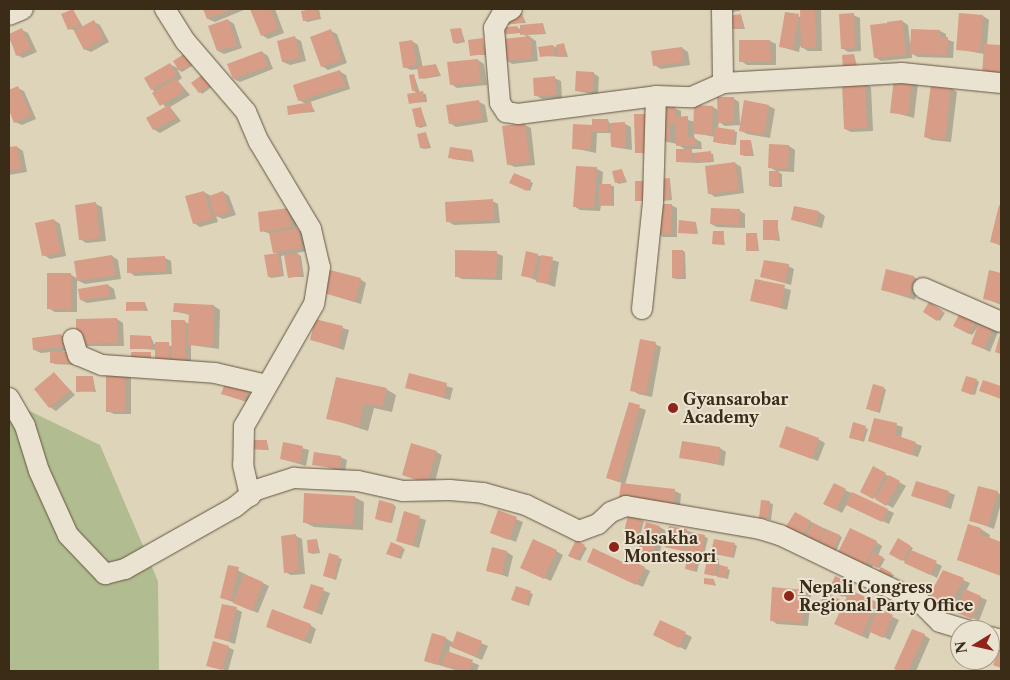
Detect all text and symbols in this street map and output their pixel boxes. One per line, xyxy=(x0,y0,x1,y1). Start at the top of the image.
place label: Gyansarobar Academy xyxy=(683,389,788,427)
marker: Gyansarobar Academy xyxy=(667,402,679,414)
place label: Balsakha Montessori xyxy=(624,528,716,566)
marker: Balsakha Montessori xyxy=(608,541,620,553)
place label: Nepali Congress Regional Party Office xyxy=(799,577,974,615)
marker: Nepali Congress Regional Party Office xyxy=(783,590,795,602)
north arrow xyxy=(950,620,1000,670)
text: N xyxy=(951,640,971,655)

